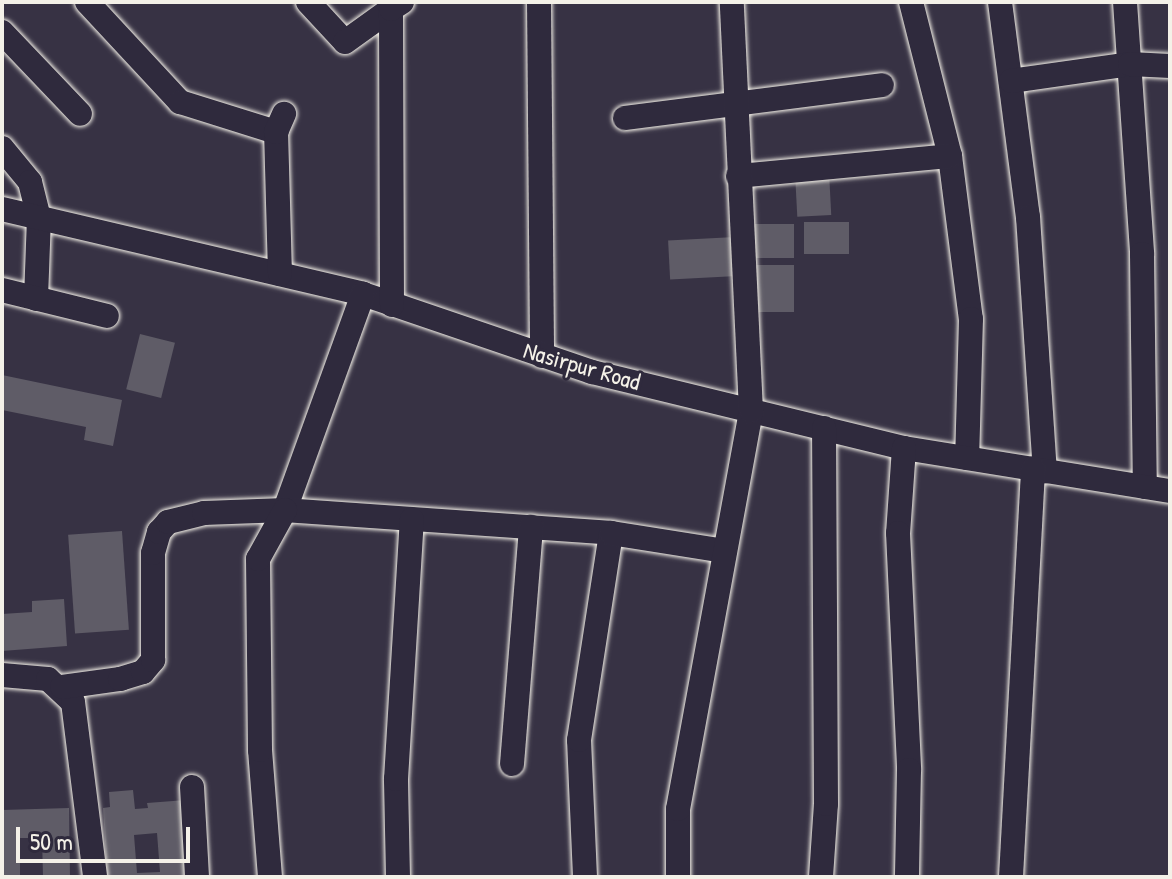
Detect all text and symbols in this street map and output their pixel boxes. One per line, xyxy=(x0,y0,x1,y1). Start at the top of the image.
street label: Nasirpur Road xyxy=(520,336,644,396)
scale bar xyxy=(20,811,194,861)
text: 50 m xyxy=(30,825,73,857)

